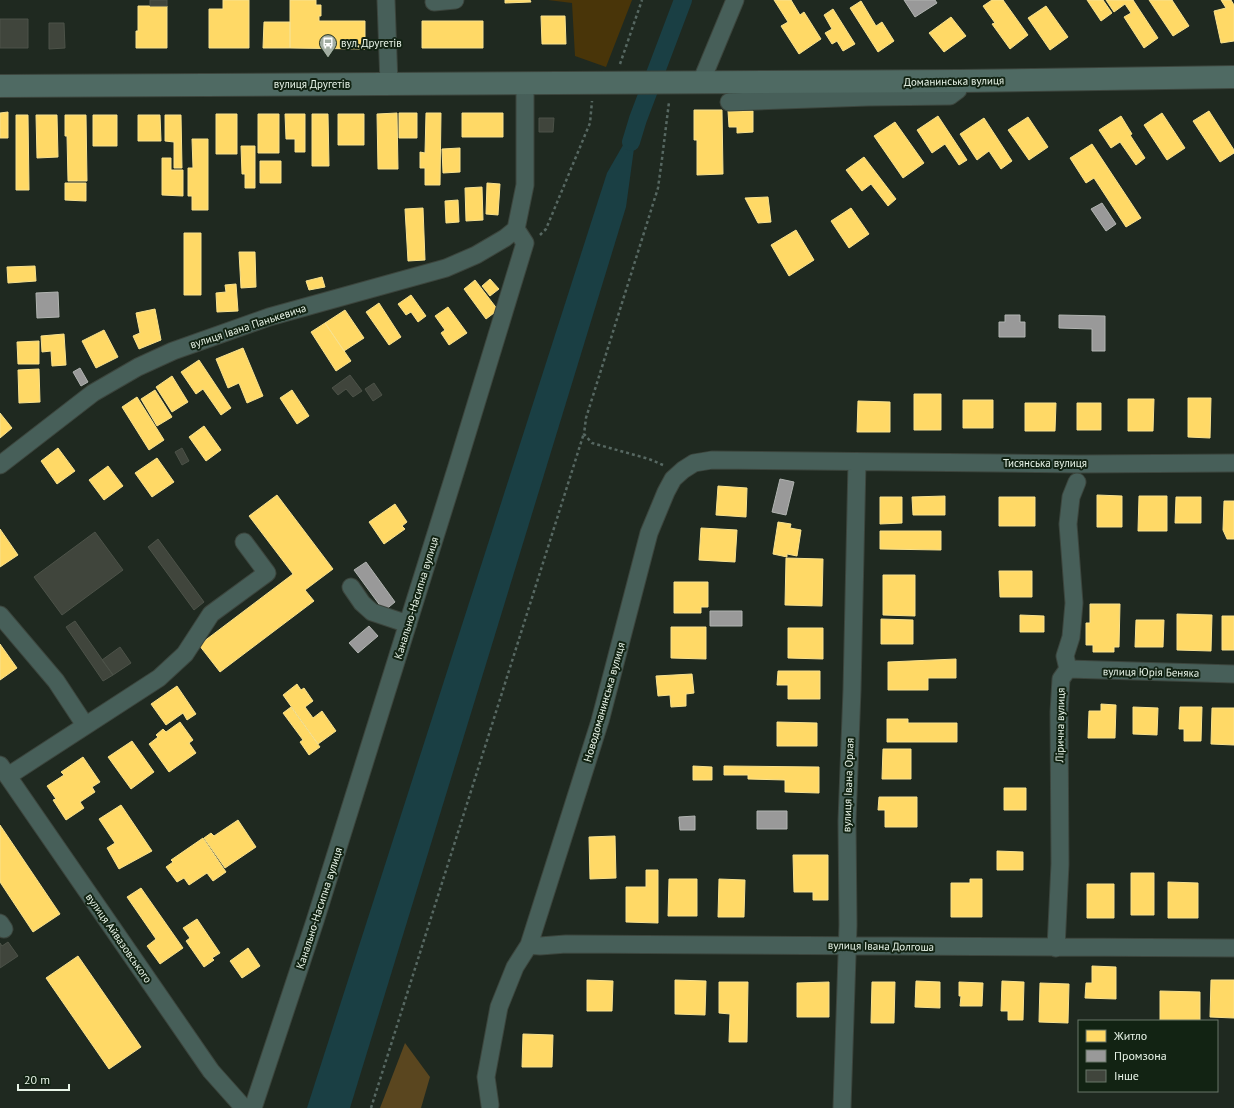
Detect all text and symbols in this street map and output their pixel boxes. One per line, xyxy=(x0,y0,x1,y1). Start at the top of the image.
bus stop icon: вул. Другетів xyxy=(318,33,338,58)
place label: вул. Другетів xyxy=(341,36,402,50)
street label: Доманинська вулиця xyxy=(904,73,1004,89)
street label: вулиця Другетів xyxy=(274,77,350,91)
street label: вулиця Івана Панькевича xyxy=(188,301,308,351)
street label: Тисянська вулиця xyxy=(1003,456,1087,470)
street label: Канально-Насипна вулиця xyxy=(391,535,441,661)
street label: Новодоманинська вулиця xyxy=(580,641,628,763)
street label: вулиця Юрія Беняка xyxy=(1103,664,1199,680)
street label: Лірична вулиця xyxy=(1052,688,1068,763)
street label: вулиця Івана Орлая xyxy=(839,738,857,832)
street label: Канально-Насипна вулиця xyxy=(293,845,345,971)
street label: вулиця Айвазовського xyxy=(83,890,155,986)
street label: вулиця Івана Долгоша xyxy=(828,938,934,954)
legend xyxy=(1078,1020,1218,1092)
text: Житло xyxy=(1113,1028,1147,1043)
text: Промзона xyxy=(1114,1048,1167,1063)
scale bar xyxy=(18,1066,69,1092)
text: Інше xyxy=(1114,1068,1139,1083)
text: 20 m xyxy=(24,1072,50,1087)

